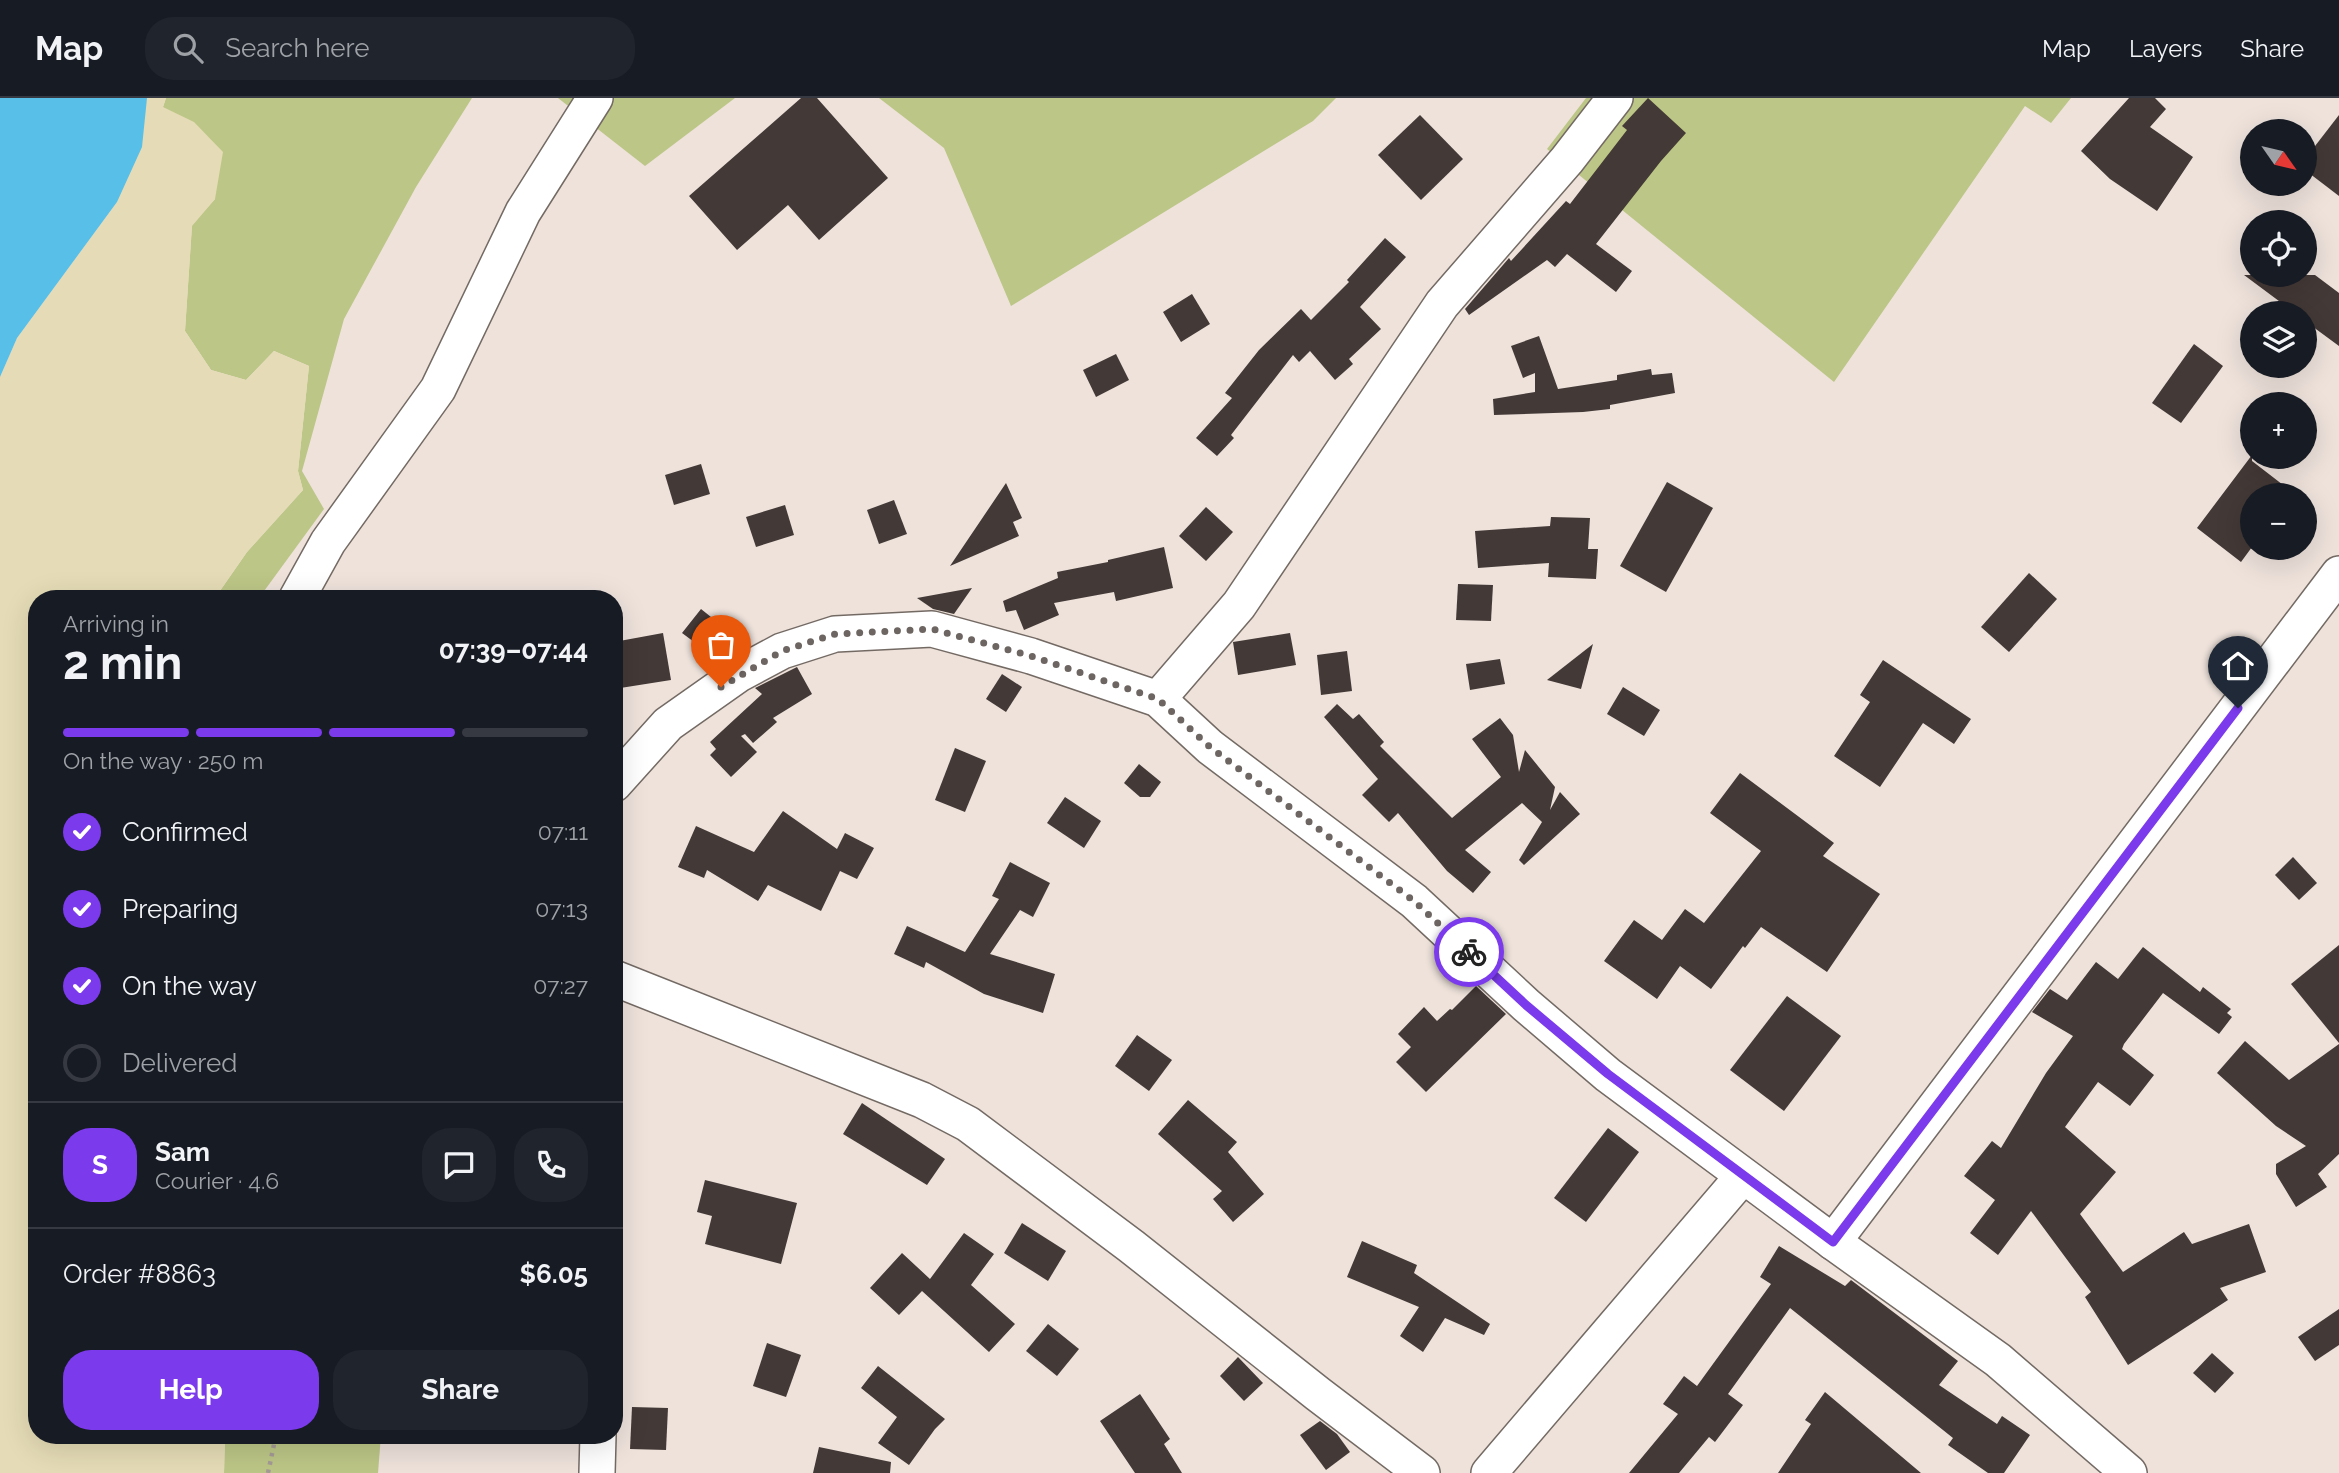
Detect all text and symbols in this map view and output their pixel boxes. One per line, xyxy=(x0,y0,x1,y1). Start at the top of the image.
search box xyxy=(145,17,635,80)
text: Map xyxy=(35,29,103,68)
icon: search xyxy=(169,29,207,67)
text: Search here xyxy=(225,33,370,63)
text: Map xyxy=(2042,34,2091,63)
text: Layers xyxy=(2129,34,2202,63)
text: Share xyxy=(2240,34,2304,63)
north arrow xyxy=(2240,119,2317,196)
map controls xyxy=(2240,119,2317,560)
button: locate xyxy=(2240,210,2317,287)
button: layers xyxy=(2240,301,2317,378)
button: + xyxy=(2240,392,2317,469)
button: − xyxy=(2240,483,2317,560)
text: Arriving in xyxy=(63,610,169,637)
pin xyxy=(691,615,751,687)
icon: bag xyxy=(702,626,740,664)
text: 07:39–07:44 xyxy=(439,635,588,665)
text: 2 min xyxy=(63,636,182,690)
pin xyxy=(2208,636,2268,708)
icon: home xyxy=(2219,647,2257,685)
text: On the way · 250 m xyxy=(63,747,263,774)
icon: check xyxy=(63,813,101,851)
text: Confirmed xyxy=(122,817,248,847)
text: 07:11 xyxy=(538,818,588,845)
icon: check xyxy=(63,890,101,928)
text: Preparing xyxy=(122,894,238,924)
text: 07:13 xyxy=(535,895,588,922)
courier xyxy=(1434,917,1504,987)
icon: bike xyxy=(1450,933,1488,971)
icon: check xyxy=(63,967,101,1005)
text: On the way xyxy=(122,971,257,1001)
text: 07:27 xyxy=(533,972,588,999)
text: Delivered xyxy=(122,1048,237,1078)
button: chat xyxy=(422,1128,496,1202)
button: phone xyxy=(514,1128,588,1202)
text: Sam xyxy=(155,1137,210,1167)
text: S xyxy=(92,1150,108,1180)
text: Courier · 4.6 xyxy=(155,1167,279,1194)
text: Order #8863 xyxy=(63,1259,216,1289)
text: $6.05 xyxy=(520,1259,588,1289)
button: Help xyxy=(63,1350,319,1430)
button: Share xyxy=(333,1350,588,1430)

